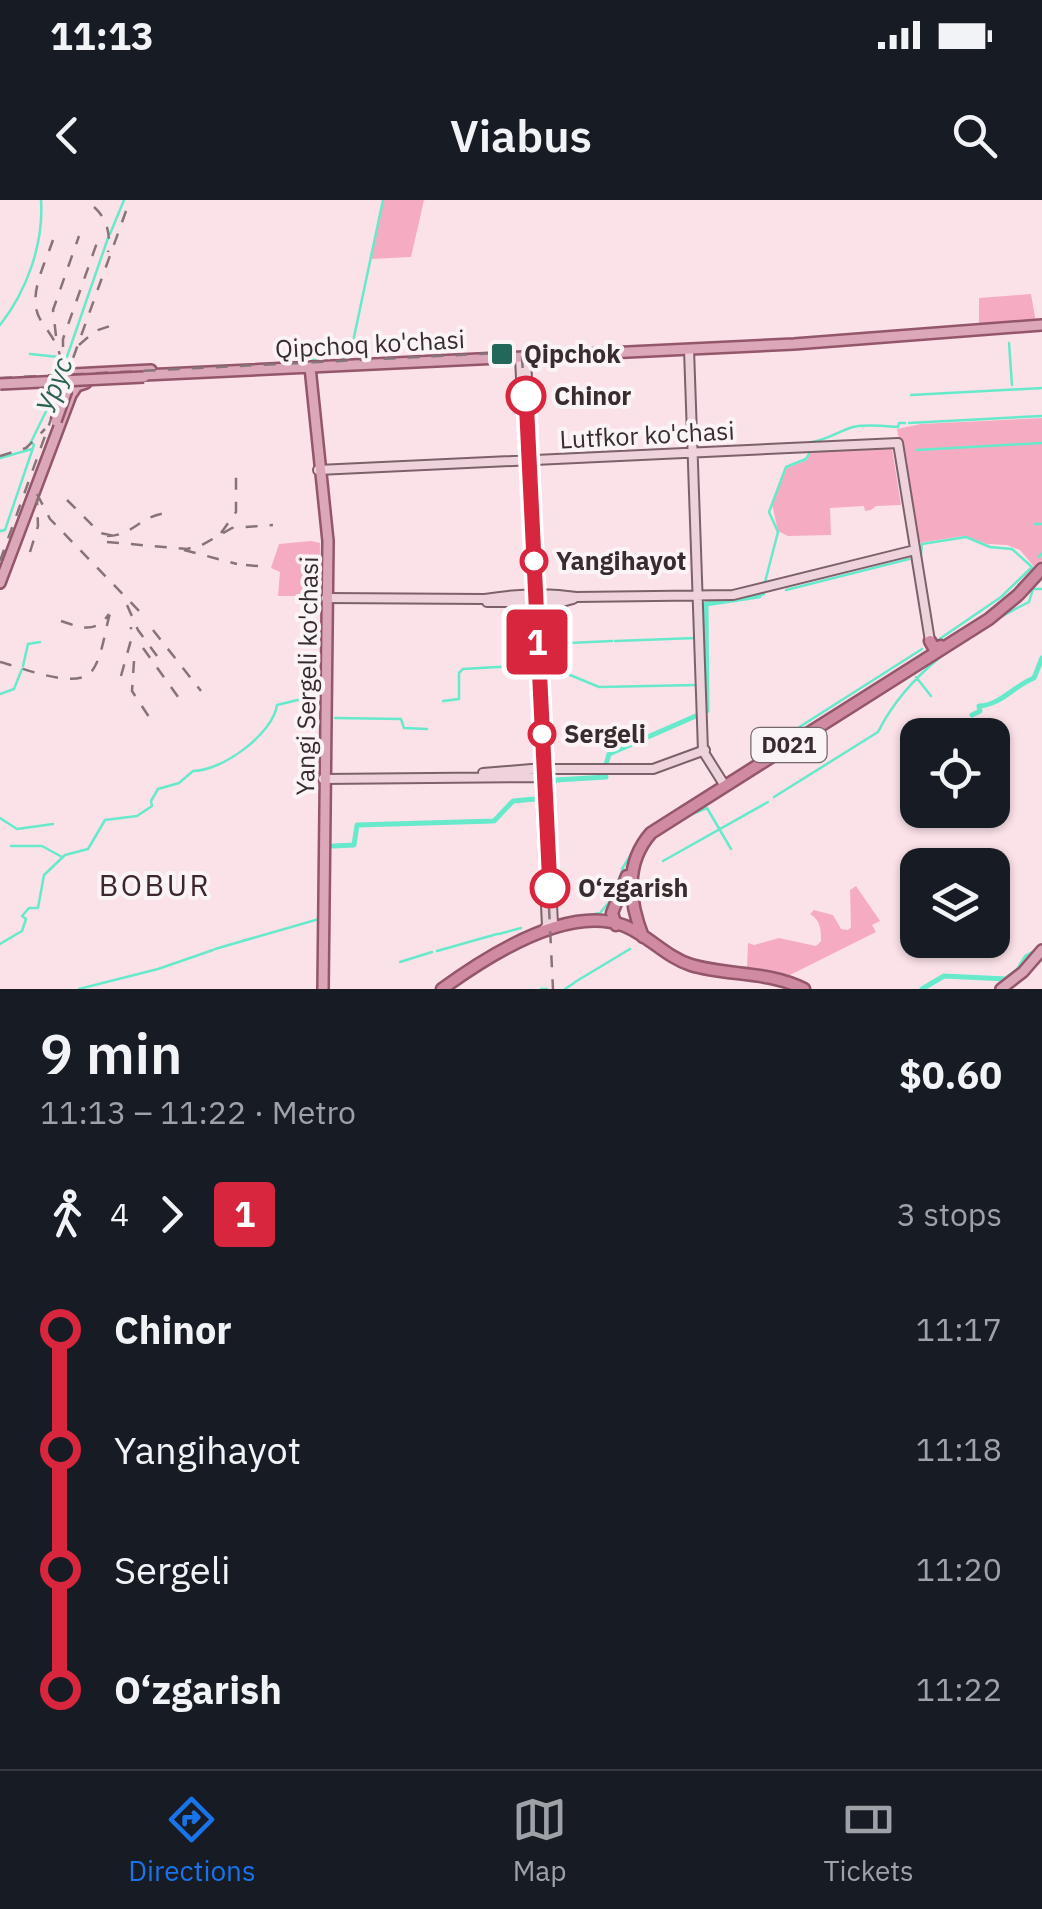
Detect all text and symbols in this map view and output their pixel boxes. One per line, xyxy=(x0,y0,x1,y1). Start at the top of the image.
text: 11:13 xyxy=(50,11,154,60)
text: Viabus xyxy=(450,106,592,164)
icon: back xyxy=(40,108,95,163)
icon: search xyxy=(947,108,1002,163)
street label: Qipchoq ko'chasi xyxy=(274,322,466,365)
place label: Qipchok xyxy=(524,337,621,370)
marker: Qipchok xyxy=(489,341,515,367)
water label: Урус xyxy=(26,351,81,418)
marker: Chinor xyxy=(507,377,545,415)
place label: Chinor xyxy=(554,379,631,412)
street label: Lutfkor ko'chasi xyxy=(559,413,735,456)
place label: Yangihayot xyxy=(556,544,686,577)
marker: Yangihayot xyxy=(521,548,547,574)
street label: Yangi Sergeli ko'chasi xyxy=(288,556,325,796)
line badge: 1 xyxy=(504,610,570,674)
text: 1 xyxy=(526,619,548,665)
place label: Sergeli xyxy=(564,717,646,750)
map controls xyxy=(900,718,1010,958)
button: locate xyxy=(900,718,1010,828)
marker: Sergeli xyxy=(529,721,555,747)
road number: D021 xyxy=(752,728,826,762)
button: layers xyxy=(900,848,1010,958)
district label: BOBUR xyxy=(99,865,211,904)
marker: O‘zgarish xyxy=(531,869,569,907)
place label: O‘zgarish xyxy=(578,871,688,904)
text: 9 min xyxy=(40,1018,182,1089)
text: $0.60 xyxy=(899,1050,1002,1099)
text: 11:13 – 11:22 · Metro xyxy=(40,1091,356,1133)
icon: walk xyxy=(40,1187,95,1242)
icon: forward xyxy=(144,1187,199,1242)
text: 1 xyxy=(234,1191,255,1237)
text: 4 xyxy=(110,1193,129,1235)
text: 3 stops xyxy=(897,1193,1002,1235)
text: Chinor xyxy=(114,1305,232,1354)
text: 11:17 xyxy=(916,1308,1002,1350)
text: Yangihayot xyxy=(114,1425,301,1474)
text: 11:18 xyxy=(916,1428,1002,1470)
text: Sergeli xyxy=(114,1545,231,1594)
text: 11:20 xyxy=(916,1548,1002,1590)
text: O‘zgarish xyxy=(114,1665,282,1714)
text: 11:22 xyxy=(916,1668,1002,1710)
tab: Directions xyxy=(128,1792,256,1889)
tab: Map xyxy=(512,1792,567,1889)
tab: Tickets xyxy=(824,1792,914,1889)

